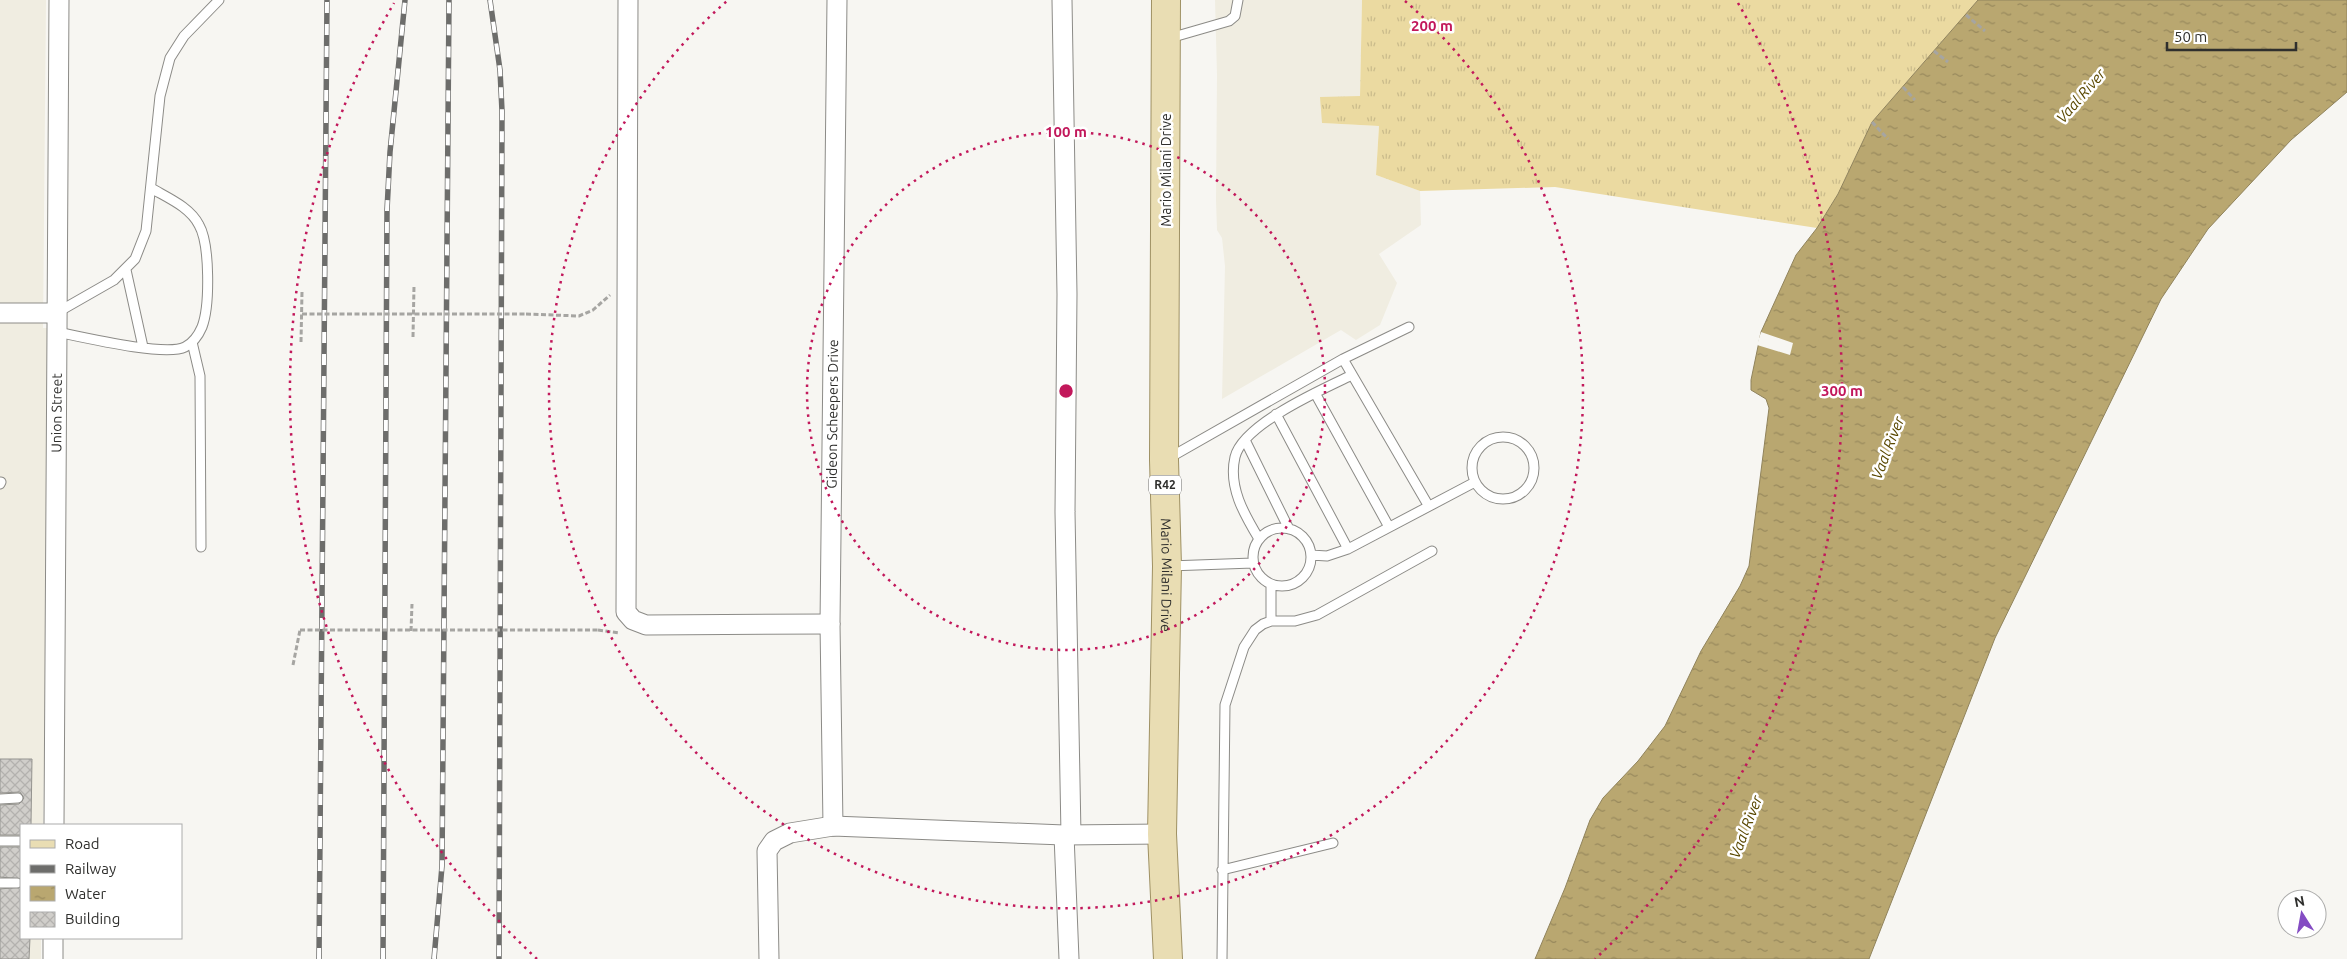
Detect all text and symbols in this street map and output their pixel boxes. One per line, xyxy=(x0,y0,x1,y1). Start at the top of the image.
text: 200 m xyxy=(1411,17,1453,34)
scale bar xyxy=(2167,20,2296,52)
text: 50 m xyxy=(2174,28,2207,45)
water label: Vaal River xyxy=(2053,64,2109,126)
street label: Mario Milani Drive xyxy=(1158,113,1174,227)
text: 100 m xyxy=(1045,123,1087,140)
street label: Gideon Scheepers Drive xyxy=(824,339,841,489)
street label: Union Street xyxy=(48,373,65,453)
centre of rings xyxy=(1057,382,1075,400)
text: 300 m xyxy=(1821,382,1863,399)
water label: Vaal River xyxy=(1868,413,1908,482)
road number: R42 xyxy=(1149,476,1181,494)
street label: Mario Milani Drive xyxy=(1158,518,1175,632)
water label: Vaal River xyxy=(1726,792,1766,861)
legend xyxy=(20,824,182,939)
text: Road xyxy=(65,835,100,852)
text: Railway xyxy=(65,860,116,877)
text: Water xyxy=(65,885,106,902)
north arrow xyxy=(2277,889,2327,939)
text: N xyxy=(2293,892,2306,910)
text: Building xyxy=(65,910,120,927)

